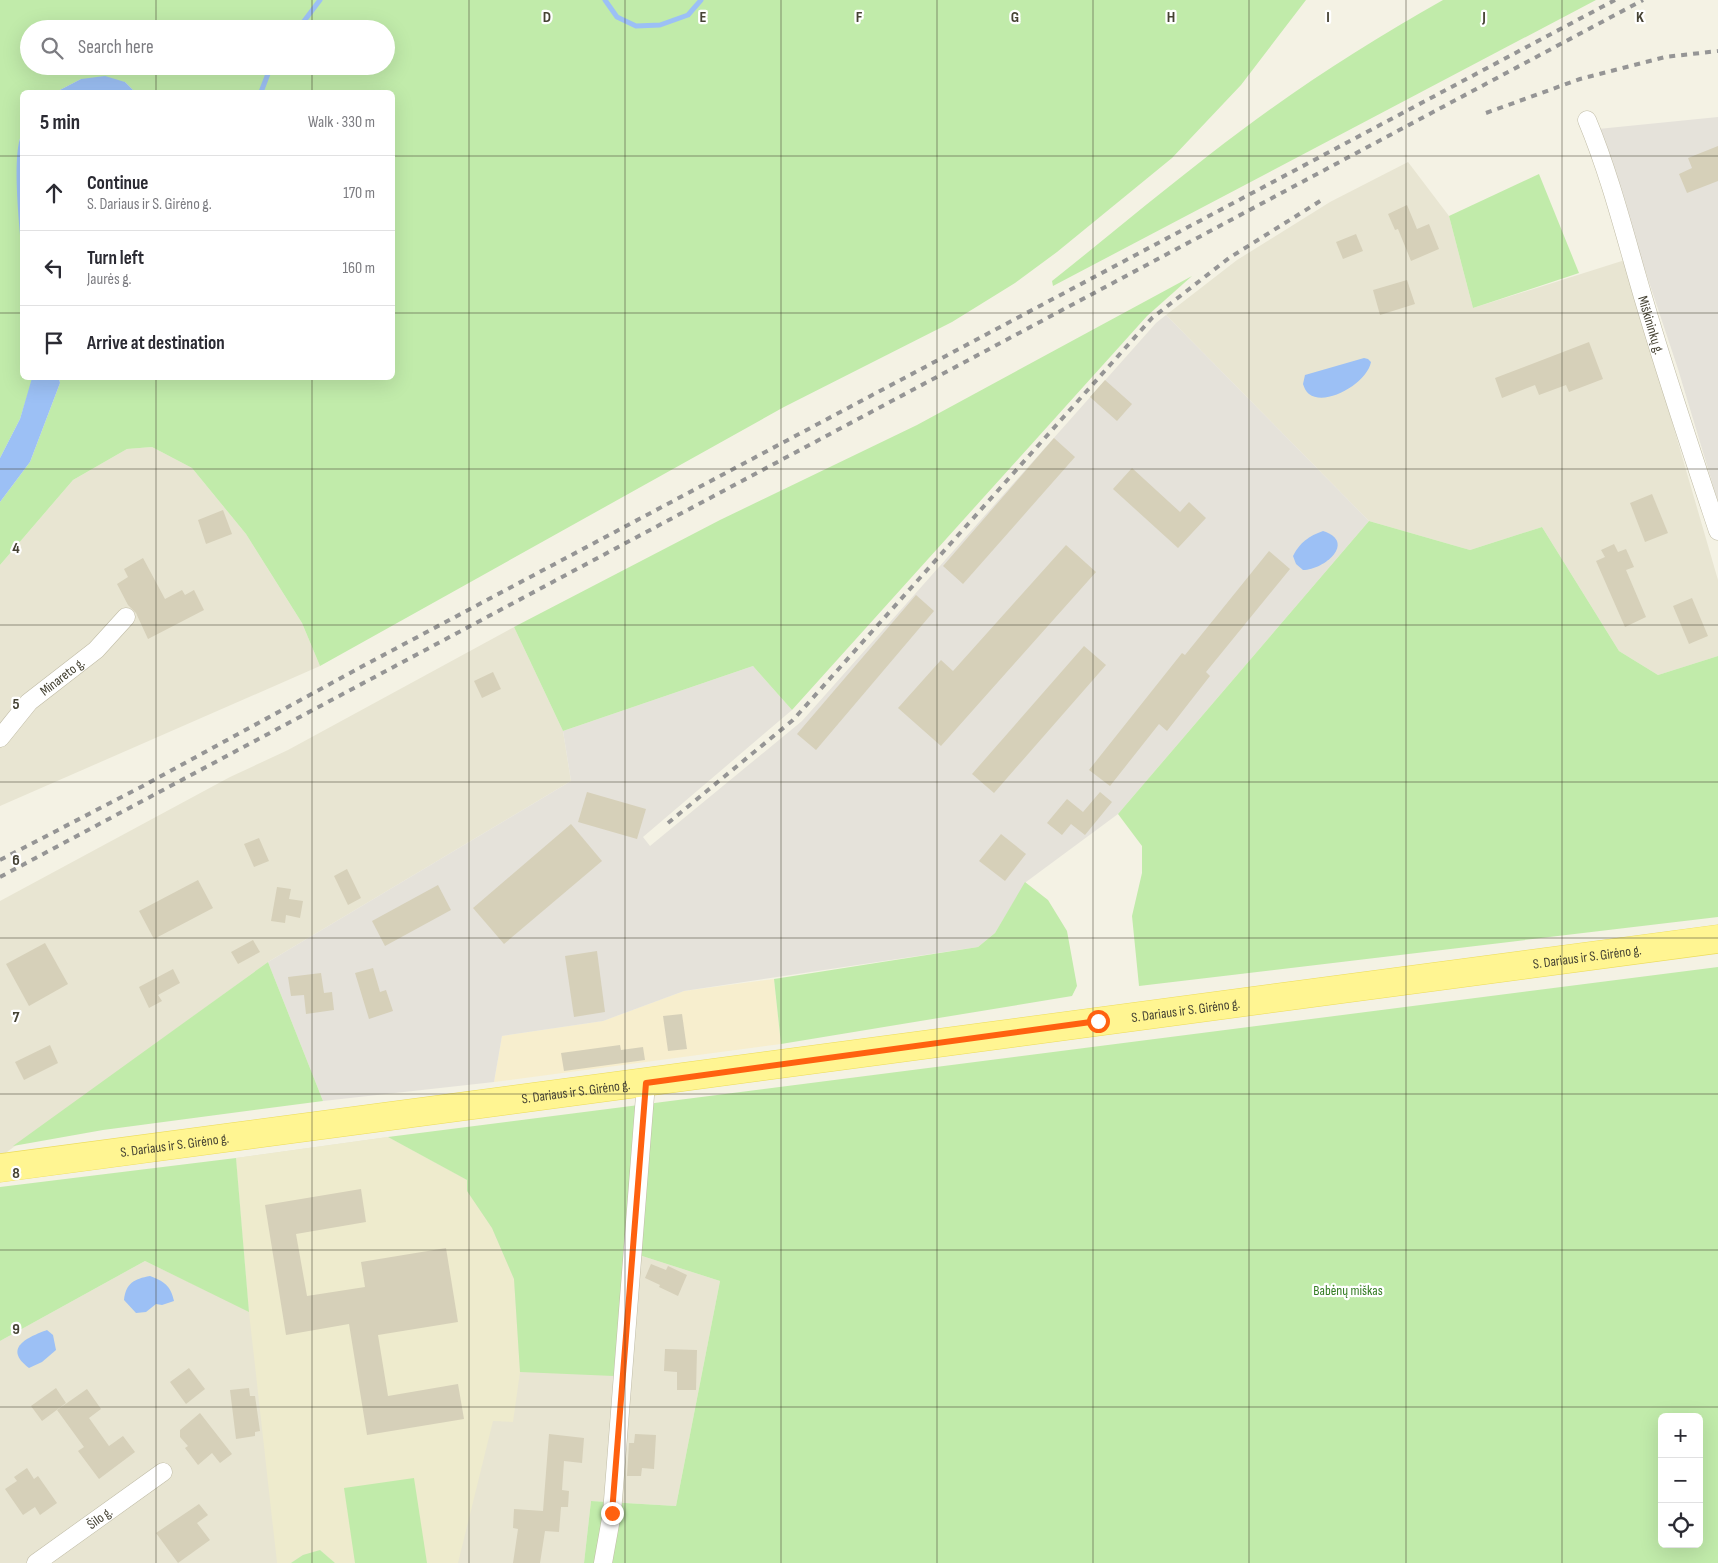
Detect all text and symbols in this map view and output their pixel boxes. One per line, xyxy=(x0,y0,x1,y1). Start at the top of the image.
text: D xyxy=(543,8,551,27)
text: E xyxy=(700,8,707,27)
text: F xyxy=(856,8,863,27)
text: G xyxy=(1011,8,1019,27)
text: H xyxy=(1167,8,1175,27)
text: I xyxy=(1326,8,1330,27)
text: J xyxy=(1481,8,1486,27)
text: K xyxy=(1636,8,1644,27)
search box xyxy=(20,20,395,75)
icon: search xyxy=(38,34,66,62)
text: Search here xyxy=(78,36,154,59)
text: 5 min xyxy=(40,110,80,135)
text: Walk · 330 m xyxy=(308,113,375,132)
text: Continue xyxy=(87,172,148,195)
icon: ahead xyxy=(40,179,68,207)
text: 170 m xyxy=(343,184,375,203)
text: S. Dariaus ir S. Girėno g. xyxy=(87,195,212,214)
text: Turn left xyxy=(87,247,144,270)
icon: left xyxy=(40,254,68,282)
text: 160 m xyxy=(342,259,375,278)
text: Jaurės g. xyxy=(87,270,132,289)
street label: Miškininkų g. xyxy=(1635,294,1668,356)
icon: arrive xyxy=(40,329,68,357)
text: Arrive at destination xyxy=(87,332,225,355)
text: 4 xyxy=(12,539,20,558)
street label: Minareto g. xyxy=(36,654,88,699)
text: 5 xyxy=(12,695,20,714)
text: 6 xyxy=(12,851,20,870)
street label: S. Dariaus ir S. Girėno g. xyxy=(1532,941,1642,972)
street label: S. Dariaus ir S. Girėno g. xyxy=(1130,994,1241,1026)
text: 7 xyxy=(13,1008,20,1027)
route start xyxy=(1087,1010,1110,1033)
street label: S. Dariaus ir S. Girėno g. xyxy=(521,1076,631,1107)
street label: S. Dariaus ir S. Girėno g. xyxy=(119,1129,230,1160)
text: 8 xyxy=(12,1164,20,1183)
park label: Babėnų miškas xyxy=(1313,1282,1383,1299)
text: 9 xyxy=(12,1320,20,1339)
map controls xyxy=(1658,1413,1703,1548)
button: + xyxy=(1658,1413,1703,1458)
button: − xyxy=(1658,1458,1703,1503)
route end xyxy=(601,1502,624,1525)
street label: Šilo g. xyxy=(83,1503,116,1532)
button: locate xyxy=(1658,1503,1703,1548)

